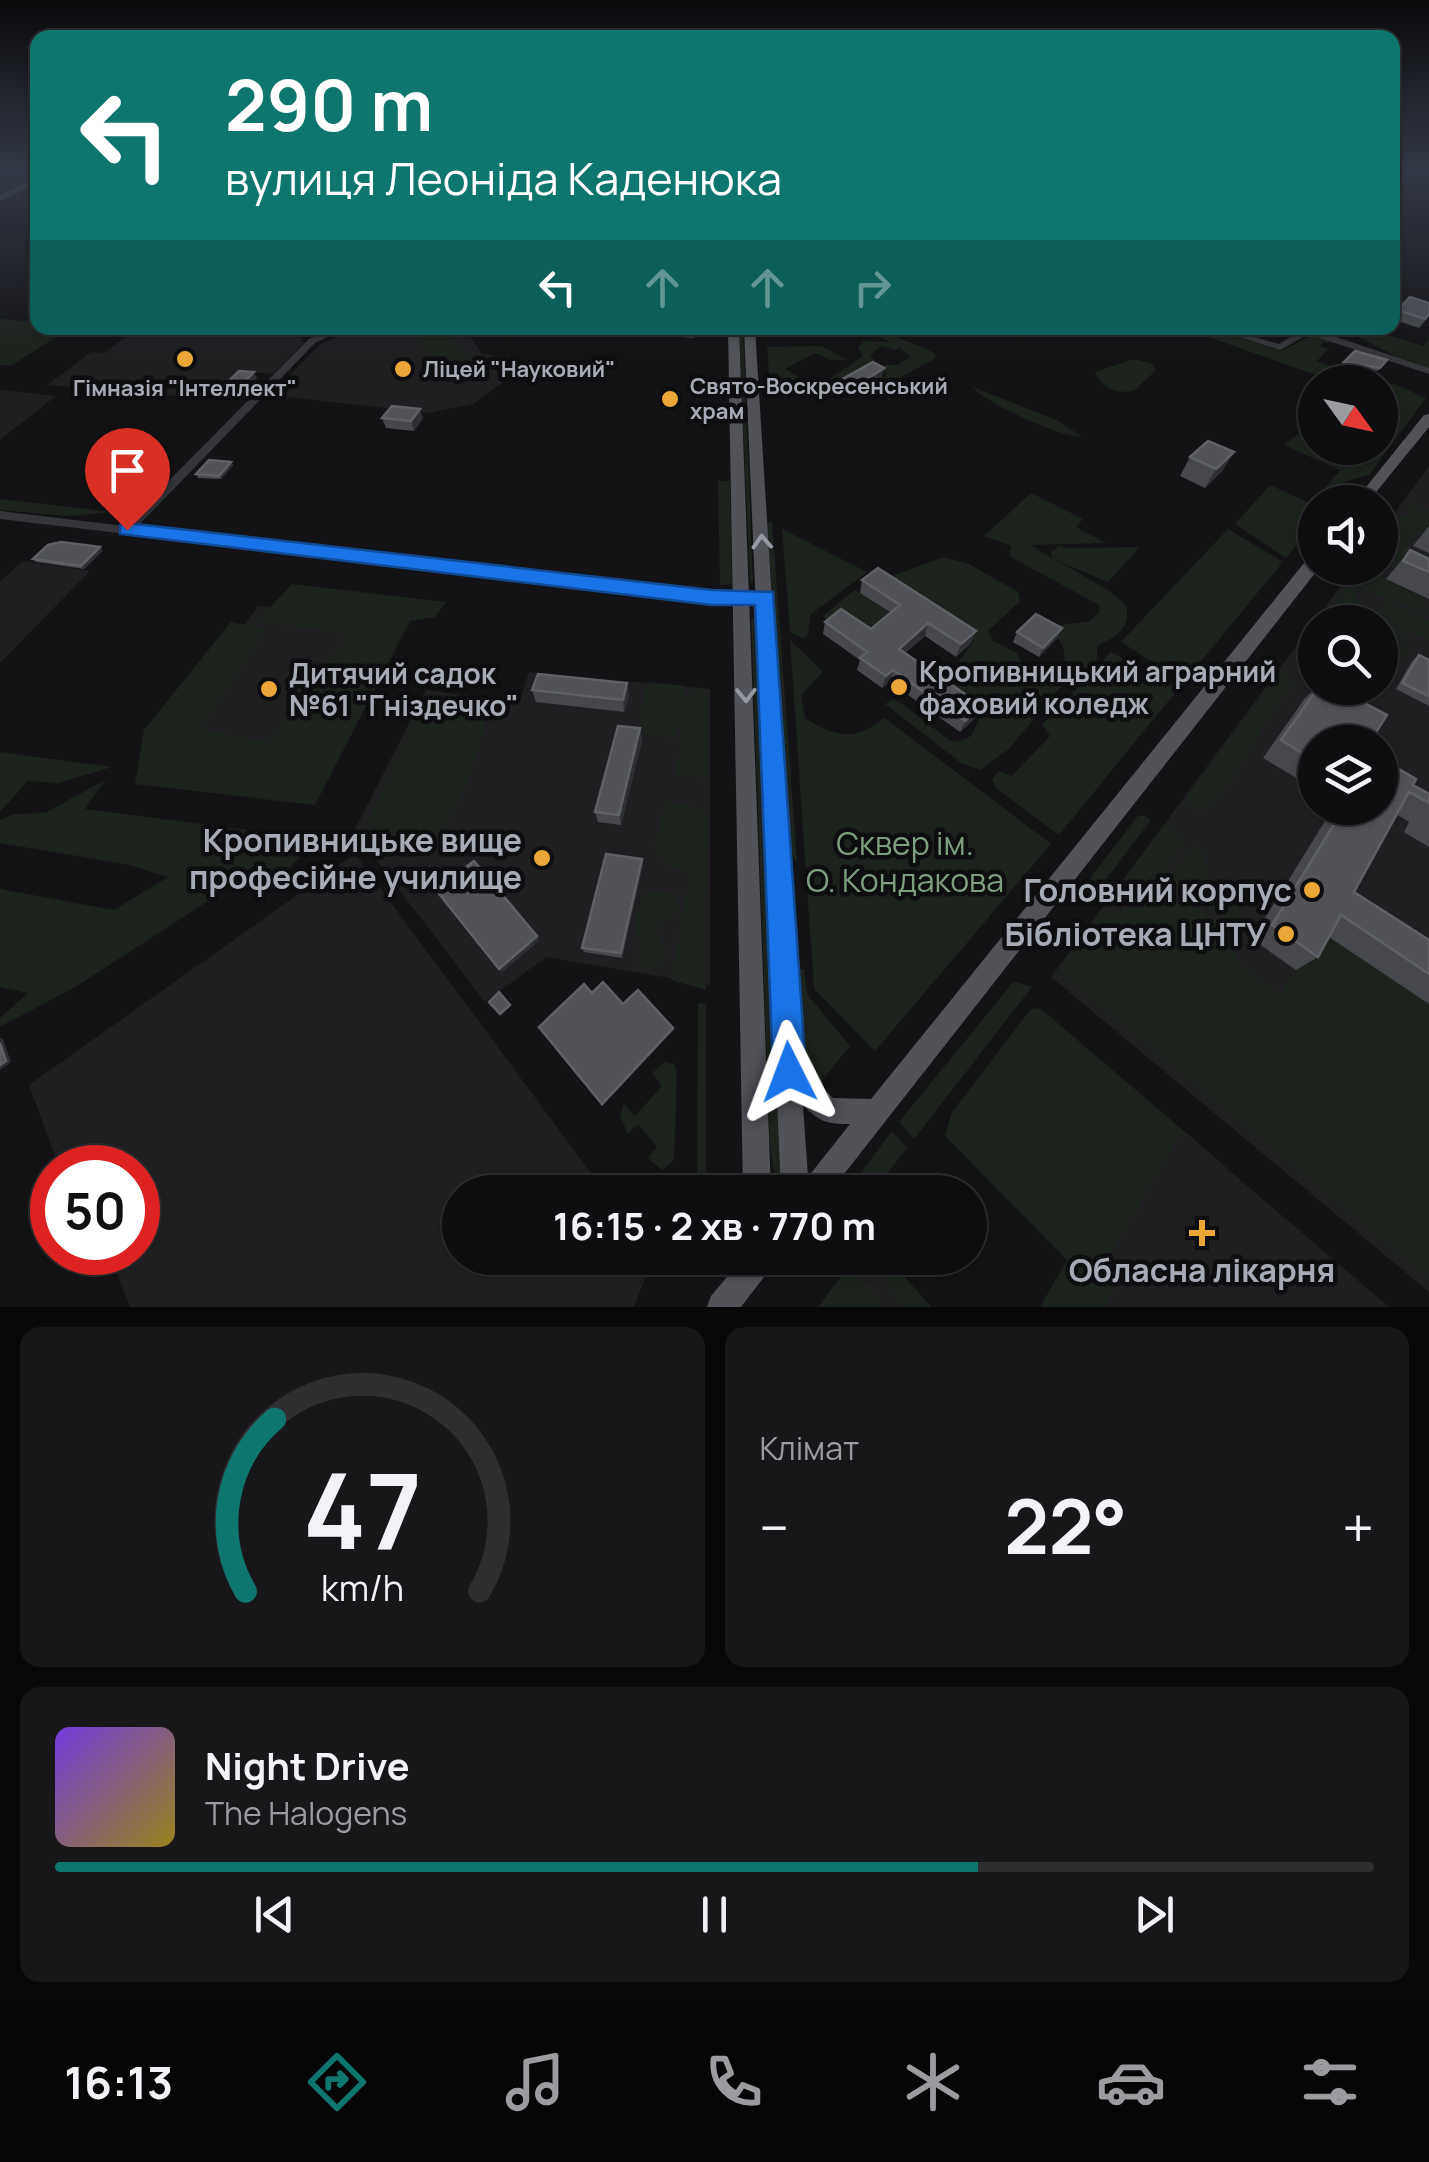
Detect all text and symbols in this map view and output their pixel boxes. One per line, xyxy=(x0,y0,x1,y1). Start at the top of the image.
text: 290 m xyxy=(225,56,433,152)
icon: left xyxy=(60,70,190,200)
text: вулиця Леоніда Каденюка xyxy=(225,147,782,209)
icon: left xyxy=(530,260,585,315)
icon: ahead xyxy=(635,260,690,315)
icon: ahead xyxy=(740,260,795,315)
icon: right xyxy=(845,260,900,315)
marker: Гімназія "Інтеллект" xyxy=(174,348,196,370)
place label: Ліцей "Науковий" xyxy=(423,354,615,384)
marker: Ліцей "Науковий" xyxy=(392,358,414,380)
north arrow xyxy=(1298,365,1398,465)
map controls xyxy=(1298,365,1398,825)
place label: Свято-Воскресенський храм xyxy=(690,371,948,426)
place label: Гімназія "Інтеллект" xyxy=(73,373,297,403)
marker: Свято-Воскресенський храм xyxy=(659,388,681,410)
pin xyxy=(85,428,170,531)
icon: arrive xyxy=(100,443,155,498)
button: sound xyxy=(1298,485,1398,585)
one-way arrow xyxy=(752,534,773,550)
button: search xyxy=(1298,605,1398,705)
place label: Кропивницький аграрний фаховий коледж xyxy=(919,652,1276,722)
place label: Дитячий садок №61 "Гніздечко" xyxy=(289,654,519,724)
marker: Кропивницький аграрний фаховий коледж xyxy=(888,676,910,698)
marker: Дитячий садок №61 "Гніздечко" xyxy=(258,678,280,700)
one-way arrow xyxy=(735,687,756,703)
button: layers xyxy=(1298,725,1398,825)
place label: Кропивницьке вище професійне училище xyxy=(189,818,522,899)
park label: Сквер ім. О. Кондакова xyxy=(806,821,1004,902)
marker: Кропивницьке вище професійне училище xyxy=(531,847,553,869)
place label: Головний корпус xyxy=(1024,868,1292,912)
marker: Головний корпус xyxy=(1301,879,1323,901)
place label: Бібліотека ЦНТУ xyxy=(1004,912,1267,956)
marker: Бібліотека ЦНТУ xyxy=(1275,923,1297,945)
position arrow xyxy=(737,1020,841,1124)
speed limit sign: 50 xyxy=(30,1145,160,1275)
text: 16:15 · 2 хв · 770 m xyxy=(553,1199,876,1251)
marker: Обласна лікарня xyxy=(1189,1220,1215,1246)
place label: Обласна лікарня xyxy=(1069,1248,1335,1292)
text: Клімат xyxy=(760,1426,859,1470)
text: 47 xyxy=(303,1438,422,1580)
text: 22° xyxy=(1004,1474,1127,1577)
text: − xyxy=(760,1489,789,1565)
text: + xyxy=(1342,1489,1374,1565)
text: km/h xyxy=(321,1563,404,1612)
text: Night Drive xyxy=(205,1739,410,1791)
text: The Halogens xyxy=(205,1791,407,1835)
icon: previous xyxy=(247,1887,302,1942)
icon: pause xyxy=(687,1887,742,1942)
icon: next xyxy=(1127,1887,1182,1942)
icon: directions xyxy=(302,2047,372,2117)
icon: music xyxy=(500,2047,570,2117)
icon: phone xyxy=(699,2047,769,2117)
icon: climate xyxy=(898,2047,968,2117)
icon: car xyxy=(1096,2047,1166,2117)
icon: filters xyxy=(1295,2047,1365,2117)
text: 16:13 xyxy=(64,2051,173,2113)

